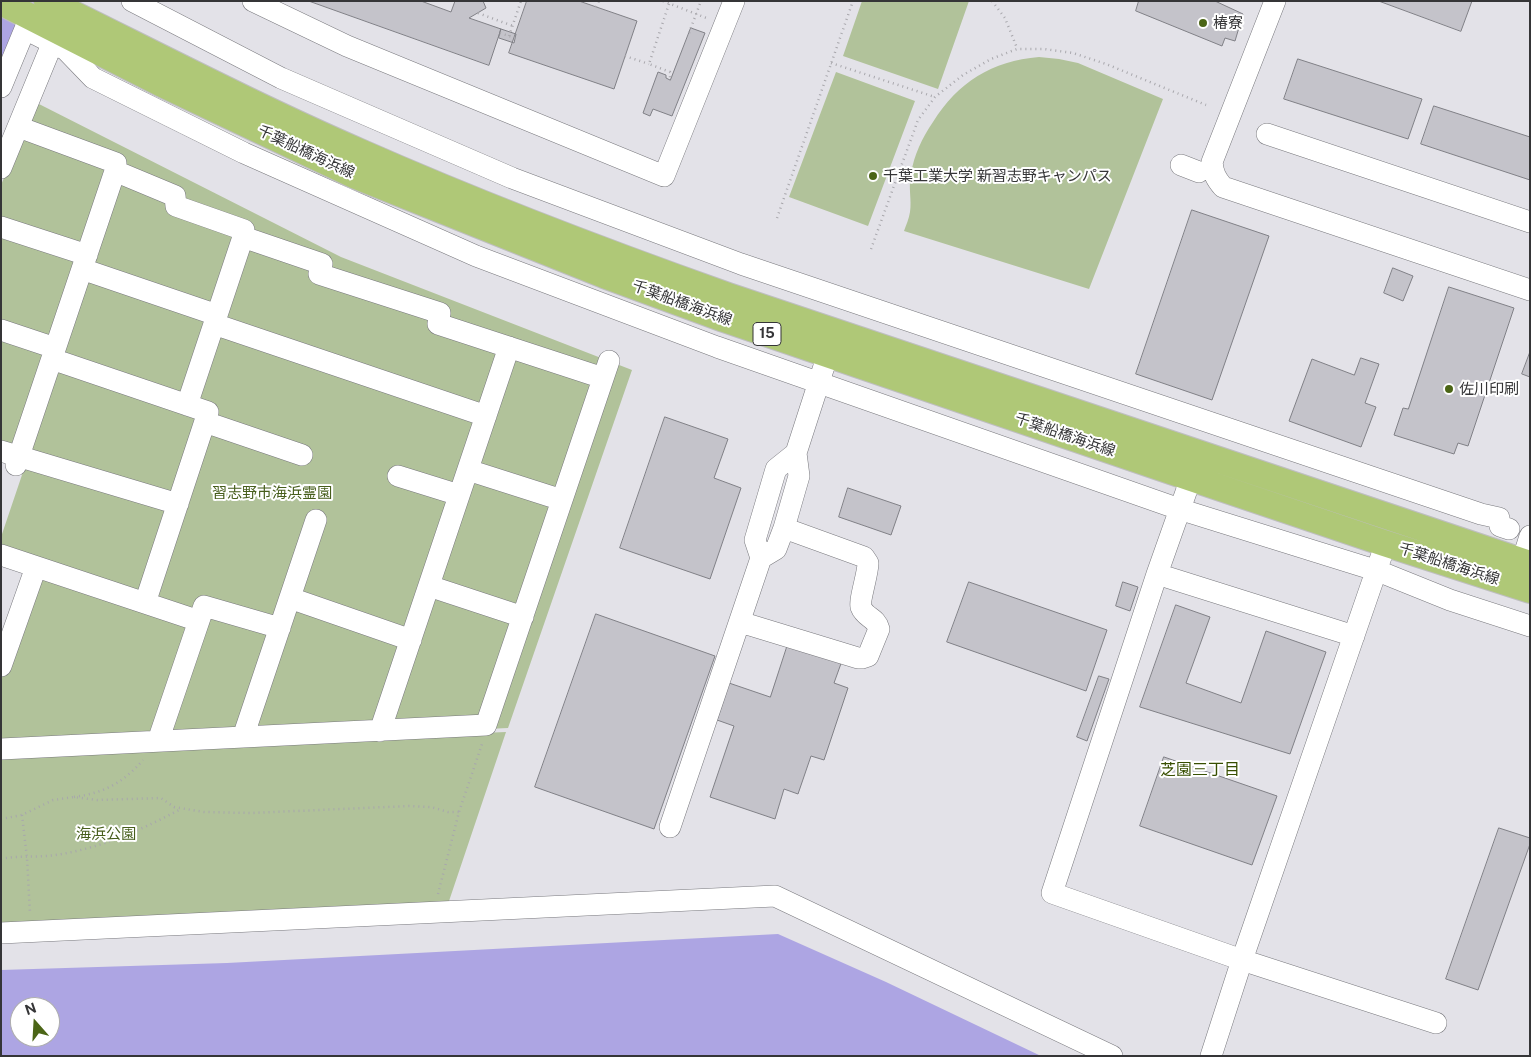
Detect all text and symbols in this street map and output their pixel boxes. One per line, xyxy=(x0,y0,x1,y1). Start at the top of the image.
place label: 椿寮 xyxy=(1213,14,1243,32)
marker: 椿寮 xyxy=(1197,17,1209,29)
street label: 千葉船橋海浜線 xyxy=(255,122,357,182)
place label: 千葉工業大学 新習志野キャンパス xyxy=(883,167,1112,185)
marker: 千葉工業大学 新習志野キャンパス xyxy=(867,170,879,182)
street label: 千葉船橋海浜線 xyxy=(630,277,734,329)
road number: 15 xyxy=(753,322,781,346)
place label: 佐川印刷 xyxy=(1459,380,1519,398)
marker: 佐川印刷 xyxy=(1443,383,1455,395)
street label: 千葉船橋海浜線 xyxy=(1012,409,1118,461)
park label: 習志野市海浜霊園 xyxy=(212,484,332,502)
street label: 千葉船橋海浜線 xyxy=(1396,539,1502,589)
district label: 芝園三丁目 xyxy=(1160,760,1240,780)
park label: 海浜公園 xyxy=(76,825,136,843)
north arrow xyxy=(10,997,60,1047)
text: N xyxy=(23,999,38,1018)

